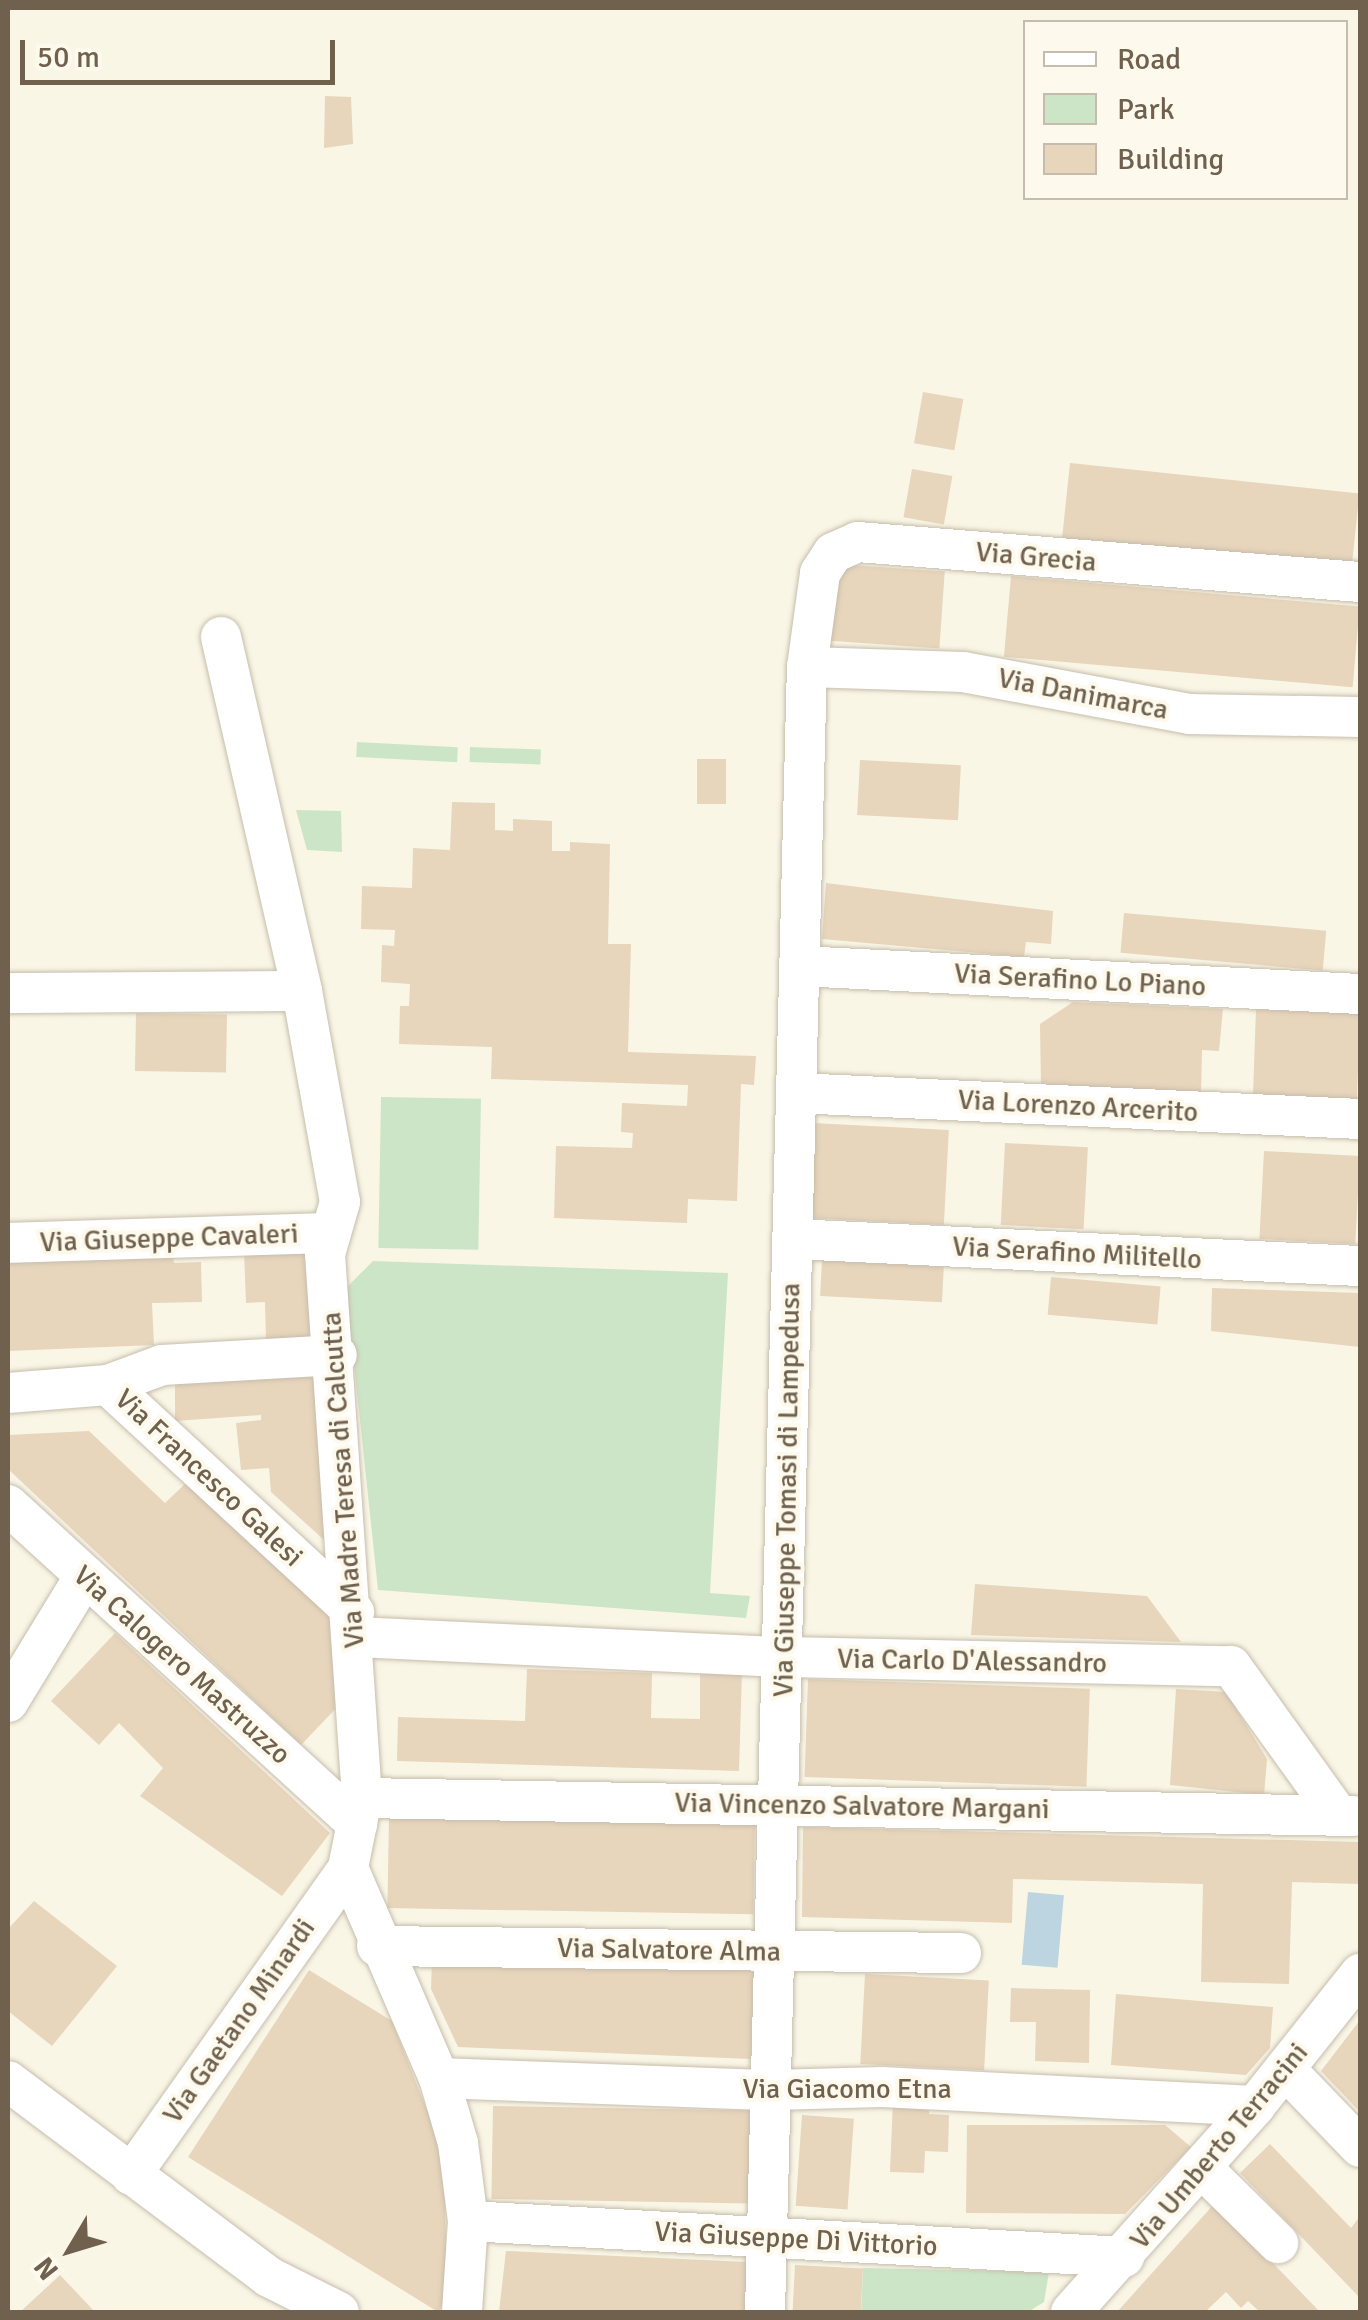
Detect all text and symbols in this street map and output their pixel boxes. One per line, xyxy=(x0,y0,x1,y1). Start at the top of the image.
scale bar xyxy=(25,20,340,82)
legend xyxy=(1023,20,1348,200)
text: 50 m xyxy=(37,39,100,76)
text: Road xyxy=(1117,41,1181,78)
text: Park xyxy=(1117,91,1175,128)
text: Building xyxy=(1117,141,1224,178)
street label: Via Grecia xyxy=(974,535,1098,579)
street label: Via Danimarca xyxy=(995,661,1171,727)
street label: Via Serafino Lo Piano xyxy=(953,957,1207,1003)
street label: Via Lorenzo Arcerito xyxy=(957,1083,1199,1129)
street label: Via Giuseppe Cavaleri xyxy=(39,1217,299,1259)
street label: Via Serafino Militello xyxy=(951,1230,1203,1276)
street label: Via Giuseppe Tomasi di Lampedusa xyxy=(767,1283,807,1697)
street label: Via Madre Teresa di Calcutta xyxy=(314,1311,372,1649)
street label: Via Francesco Galesi xyxy=(108,1382,310,1574)
street label: Via Calogero Mastruzzo xyxy=(67,1559,297,1771)
street label: Via Carlo D'Alessandro xyxy=(837,1642,1107,1680)
street label: Via Vincenzo Salvatore Margani xyxy=(674,1786,1050,1826)
street label: Via Gaetano Minardi xyxy=(156,1912,322,2130)
street label: Via Salvatore Alma xyxy=(557,1931,781,1969)
street label: Via Umberto Terracini xyxy=(1123,2036,1315,2256)
street label: Via Giacomo Etna xyxy=(742,2072,952,2106)
north arrow xyxy=(20,2200,120,2300)
street label: Via Giuseppe Di Vittorio xyxy=(654,2215,938,2263)
text: N xyxy=(27,2250,66,2287)

